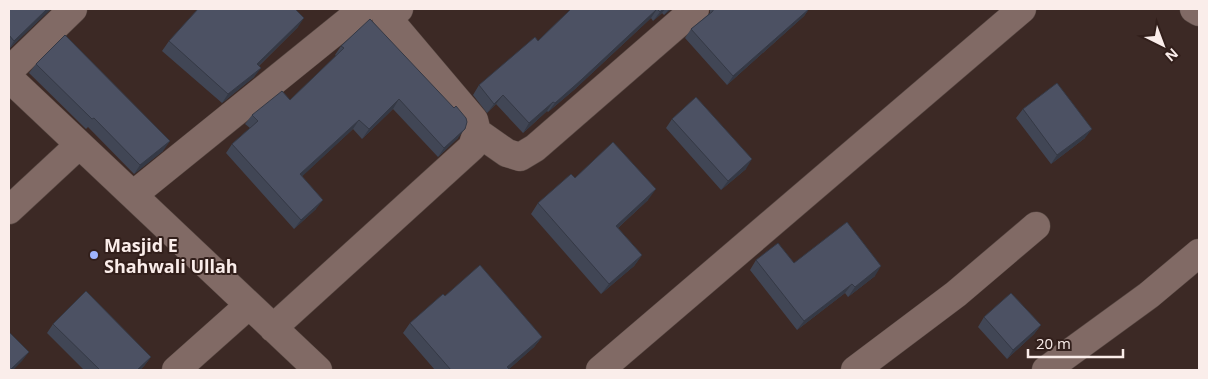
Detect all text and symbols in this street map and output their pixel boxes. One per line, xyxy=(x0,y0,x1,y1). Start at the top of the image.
north arrow xyxy=(1138,20,1188,70)
text: N xyxy=(1161,44,1183,66)
place label: Masjid E Shahwali Ullah xyxy=(104,233,238,278)
marker: Masjid E Shahwali Ullah xyxy=(88,249,100,261)
scale bar xyxy=(1028,326,1123,358)
text: 20 m xyxy=(1036,333,1071,353)

